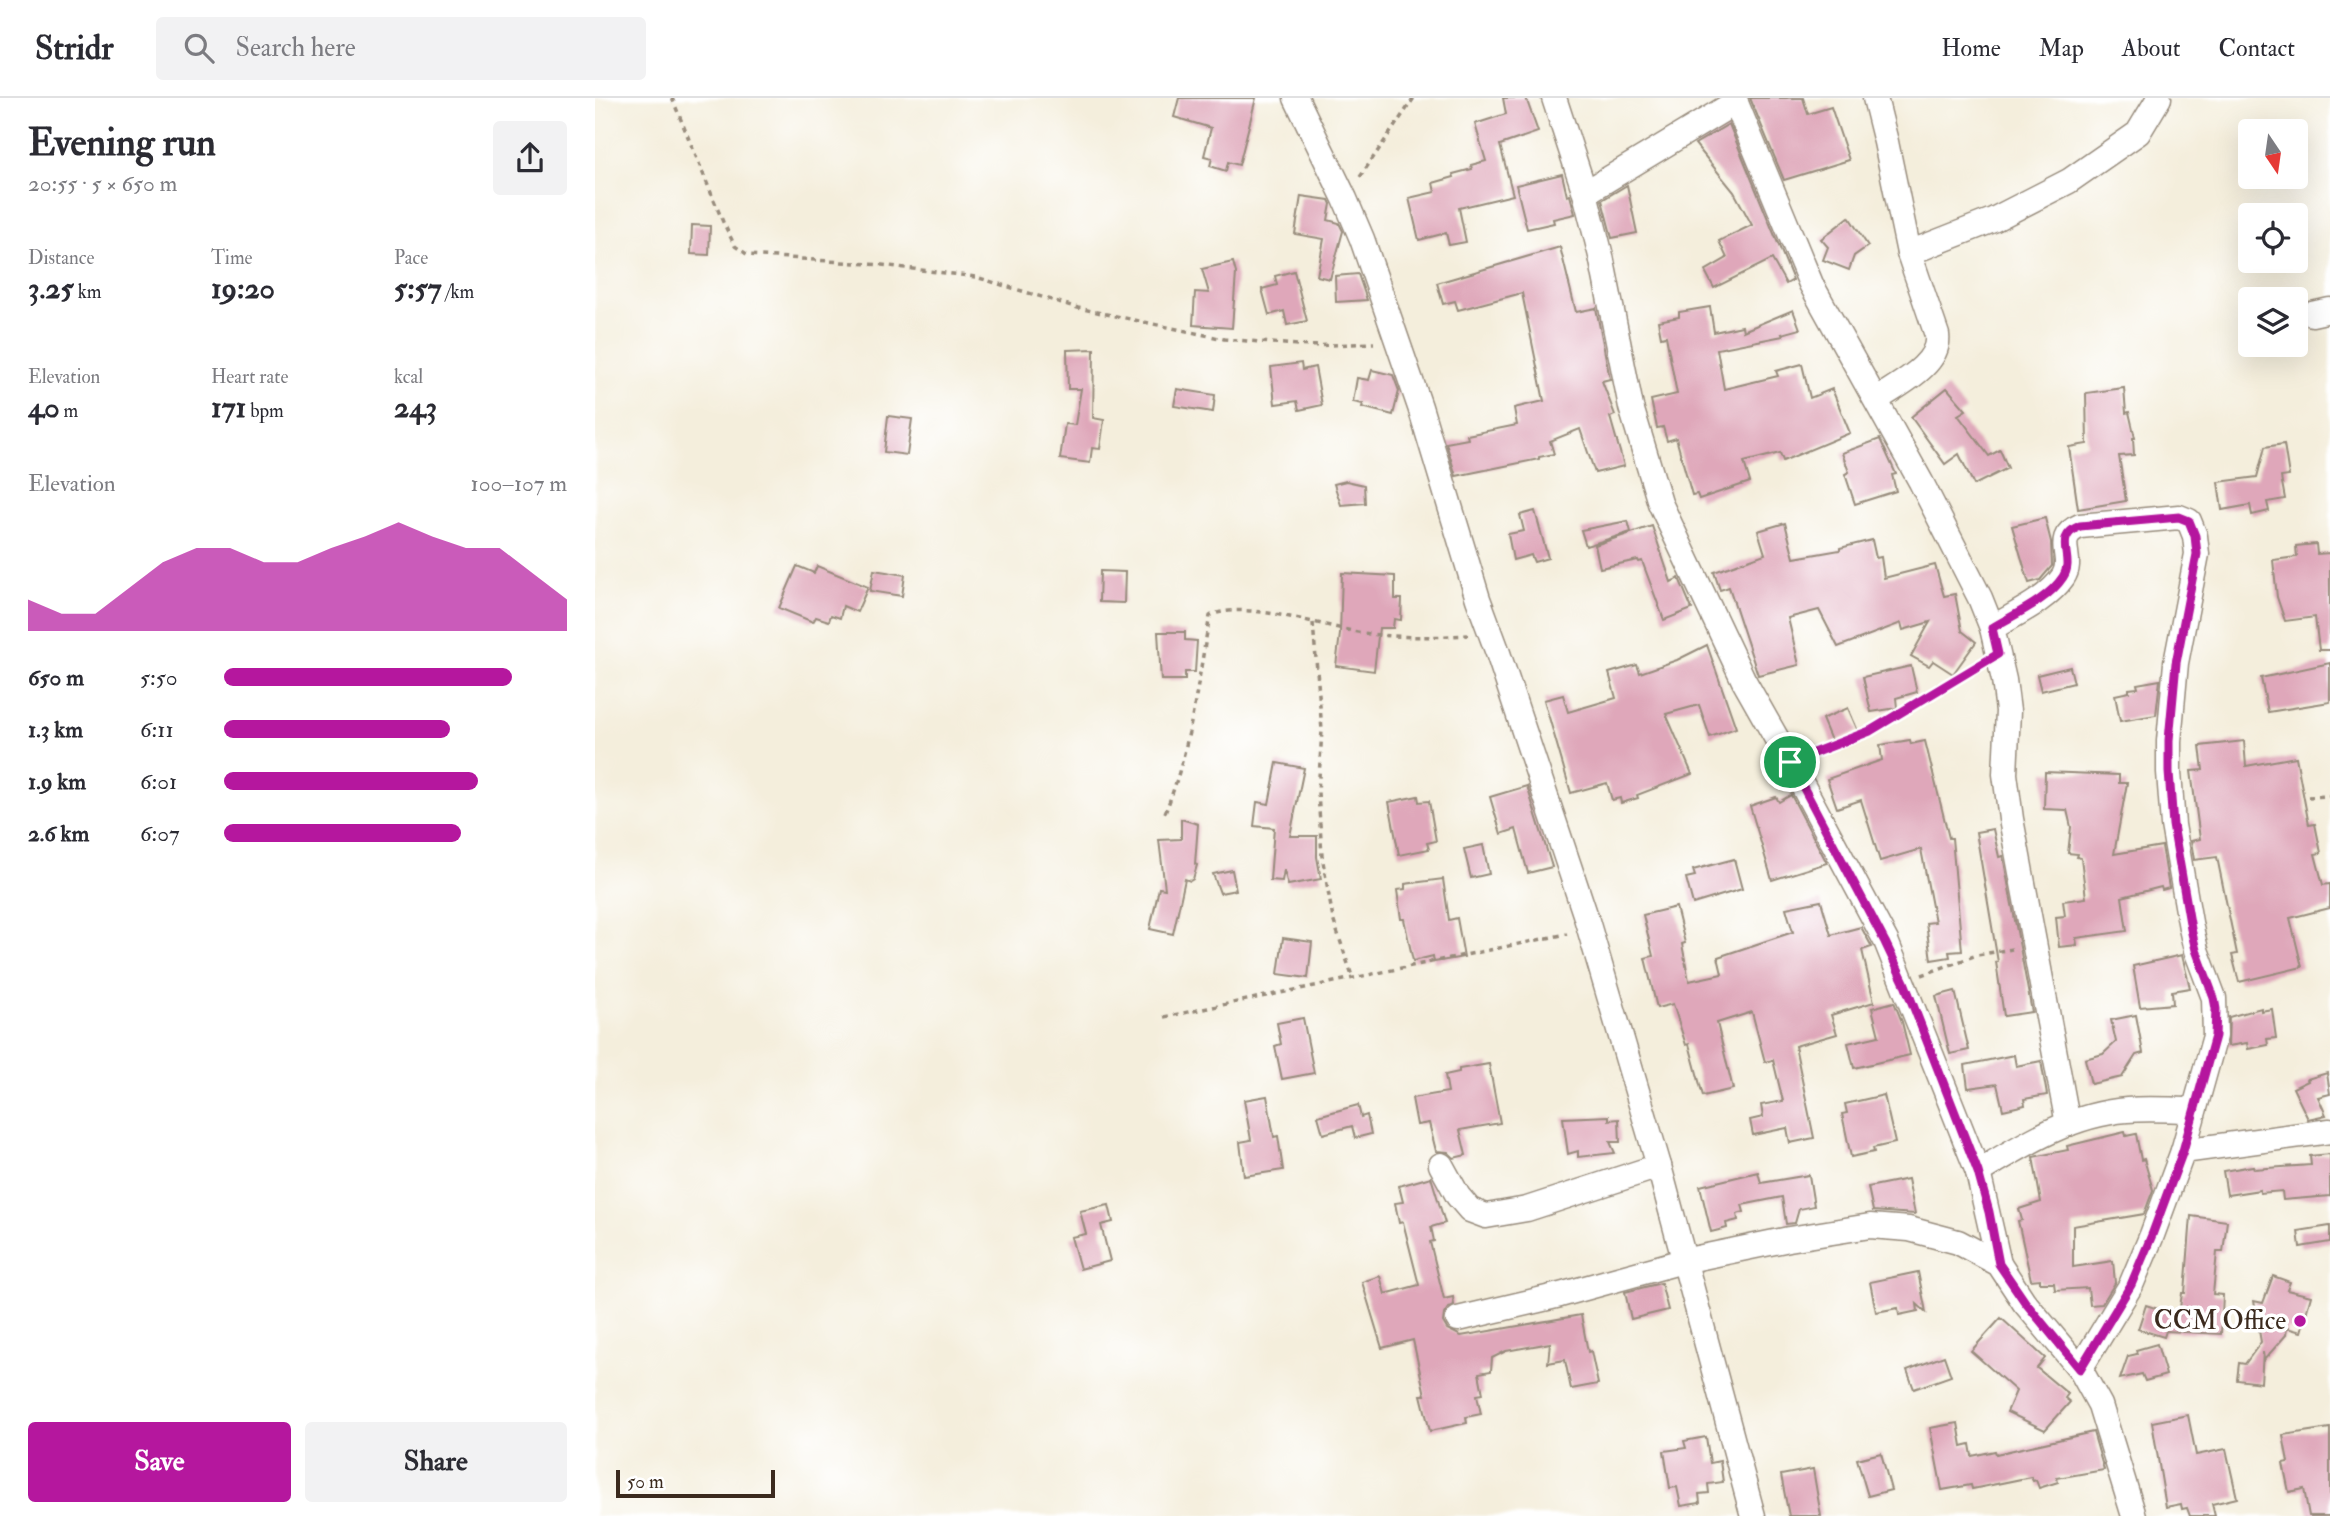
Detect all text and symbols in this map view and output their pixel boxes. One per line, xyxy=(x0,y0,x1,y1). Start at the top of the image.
search box xyxy=(156,17,646,80)
text: Stridr xyxy=(35,28,114,69)
icon: search xyxy=(180,29,218,67)
text: Search here xyxy=(236,32,356,64)
text: Home xyxy=(1941,33,2001,64)
text: Map xyxy=(2039,33,2084,64)
text: About xyxy=(2122,33,2181,64)
text: Contact xyxy=(2219,33,2295,64)
text: Evening run xyxy=(28,119,216,167)
north arrow xyxy=(2238,119,2308,189)
map controls xyxy=(2238,119,2308,357)
button: share xyxy=(493,121,567,195)
text: 20:55 · 5 × 650 m xyxy=(28,169,177,198)
button: locate xyxy=(2238,203,2308,273)
text: Distance xyxy=(28,246,94,270)
text: Time xyxy=(211,246,253,270)
text: Pace xyxy=(394,246,428,270)
text: 3.25 xyxy=(28,270,74,307)
text: 19:20 xyxy=(211,270,275,307)
text: 5:57 xyxy=(394,270,442,307)
text: km xyxy=(74,280,101,304)
text: /km xyxy=(442,280,474,304)
button: layers xyxy=(2238,287,2308,357)
text: Elevation xyxy=(28,365,100,389)
text: Heart rate xyxy=(211,365,288,389)
text: kcal xyxy=(394,365,423,389)
text: 40 xyxy=(28,389,60,426)
text: 171 xyxy=(211,389,246,426)
text: 243 xyxy=(394,389,437,426)
text: m xyxy=(60,399,78,423)
text: bpm xyxy=(246,399,284,423)
text: Elevation xyxy=(28,469,116,498)
text: 100–107 m xyxy=(471,469,567,498)
text: 650 m xyxy=(28,663,84,692)
text: 5:50 xyxy=(140,663,178,692)
text: 1.3 km xyxy=(28,715,83,744)
text: 6:11 xyxy=(140,715,174,744)
pin xyxy=(1760,732,1820,792)
icon: arrive xyxy=(1771,743,1809,781)
text: 1.9 km xyxy=(28,767,86,796)
text: 6:01 xyxy=(140,767,177,796)
text: 2.6 km xyxy=(28,819,89,848)
text: 6:07 xyxy=(140,819,180,848)
place label: CCM Office xyxy=(2154,1305,2286,1337)
marker: CCM Office xyxy=(2292,1313,2308,1329)
button: Save xyxy=(28,1422,291,1502)
button: Share xyxy=(305,1422,567,1502)
scale bar xyxy=(616,1467,775,1499)
text: 50 m xyxy=(627,1470,664,1494)

